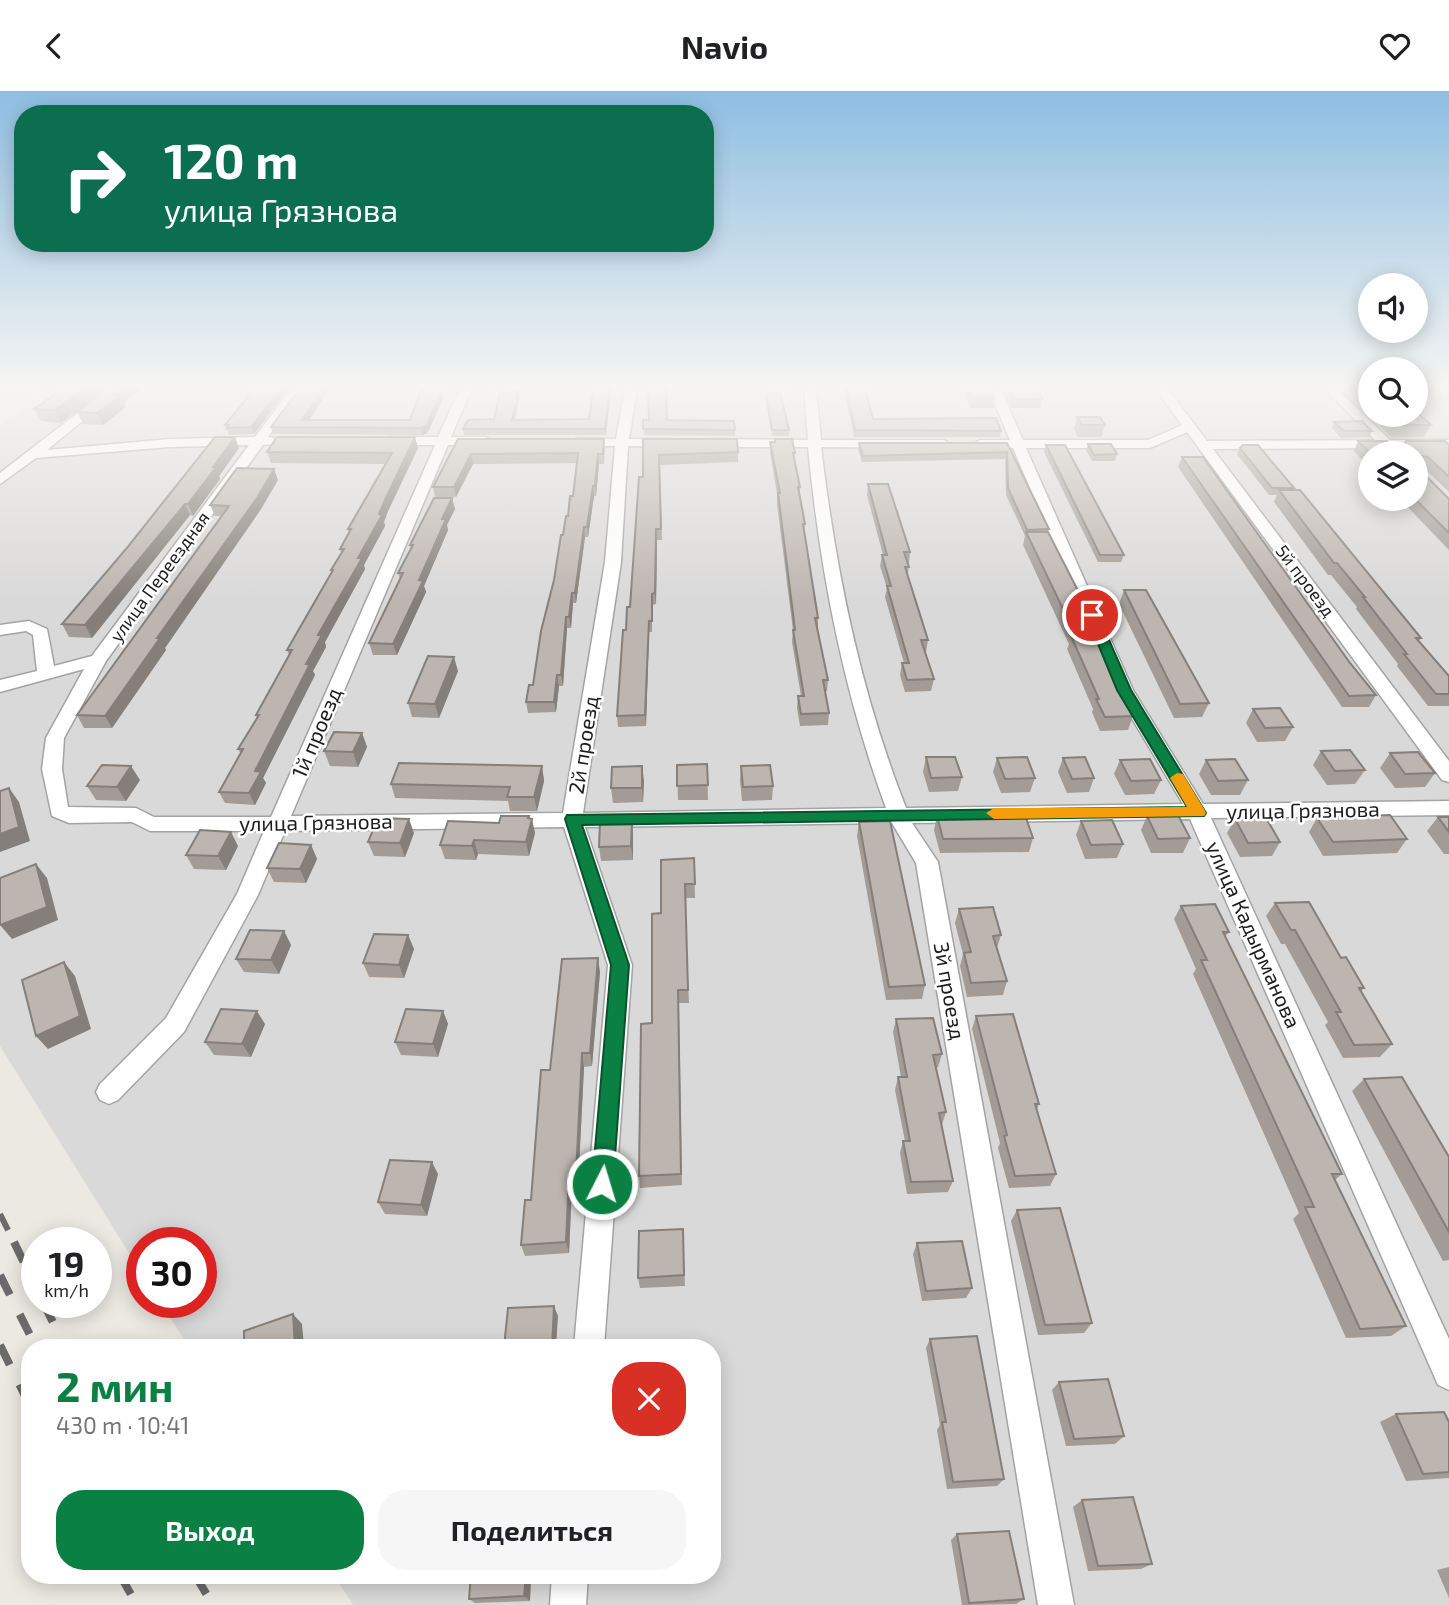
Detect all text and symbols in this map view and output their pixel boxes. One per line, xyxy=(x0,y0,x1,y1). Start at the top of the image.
icon: back xyxy=(35,27,73,65)
text: Navio xyxy=(681,27,768,65)
icon: heart xyxy=(1376,27,1414,65)
text: 120 m xyxy=(164,130,298,189)
icon: right xyxy=(49,133,140,224)
text: улица Грязнова xyxy=(164,190,398,228)
map controls xyxy=(1358,273,1428,511)
button: sound xyxy=(1358,273,1428,343)
button: search xyxy=(1358,357,1428,427)
button: layers xyxy=(1358,441,1428,511)
street label: улица Переездная xyxy=(105,507,214,646)
street label: 5й проезд xyxy=(1272,540,1340,621)
pin xyxy=(1062,585,1122,645)
icon: arrive xyxy=(1073,596,1111,634)
street label: 1й проезд xyxy=(285,684,346,781)
street label: 2й проезд xyxy=(562,694,603,796)
street label: улица Грязнова xyxy=(1226,796,1380,824)
street label: улица Грязнова xyxy=(239,808,393,836)
street label: улица Кадырманова xyxy=(1201,837,1307,1032)
street label: 3й проезд xyxy=(930,940,971,1042)
position arrow xyxy=(565,1147,639,1221)
speed limit sign: 30 xyxy=(126,1227,217,1318)
text: 19 xyxy=(49,1242,84,1284)
text: km/h xyxy=(44,1279,89,1301)
text: 2 мин xyxy=(56,1360,173,1410)
button: close xyxy=(612,1362,686,1436)
text: 430 m · 10:41 xyxy=(56,1411,190,1439)
button: Выход xyxy=(56,1490,364,1570)
button: Поделиться xyxy=(378,1490,686,1570)

